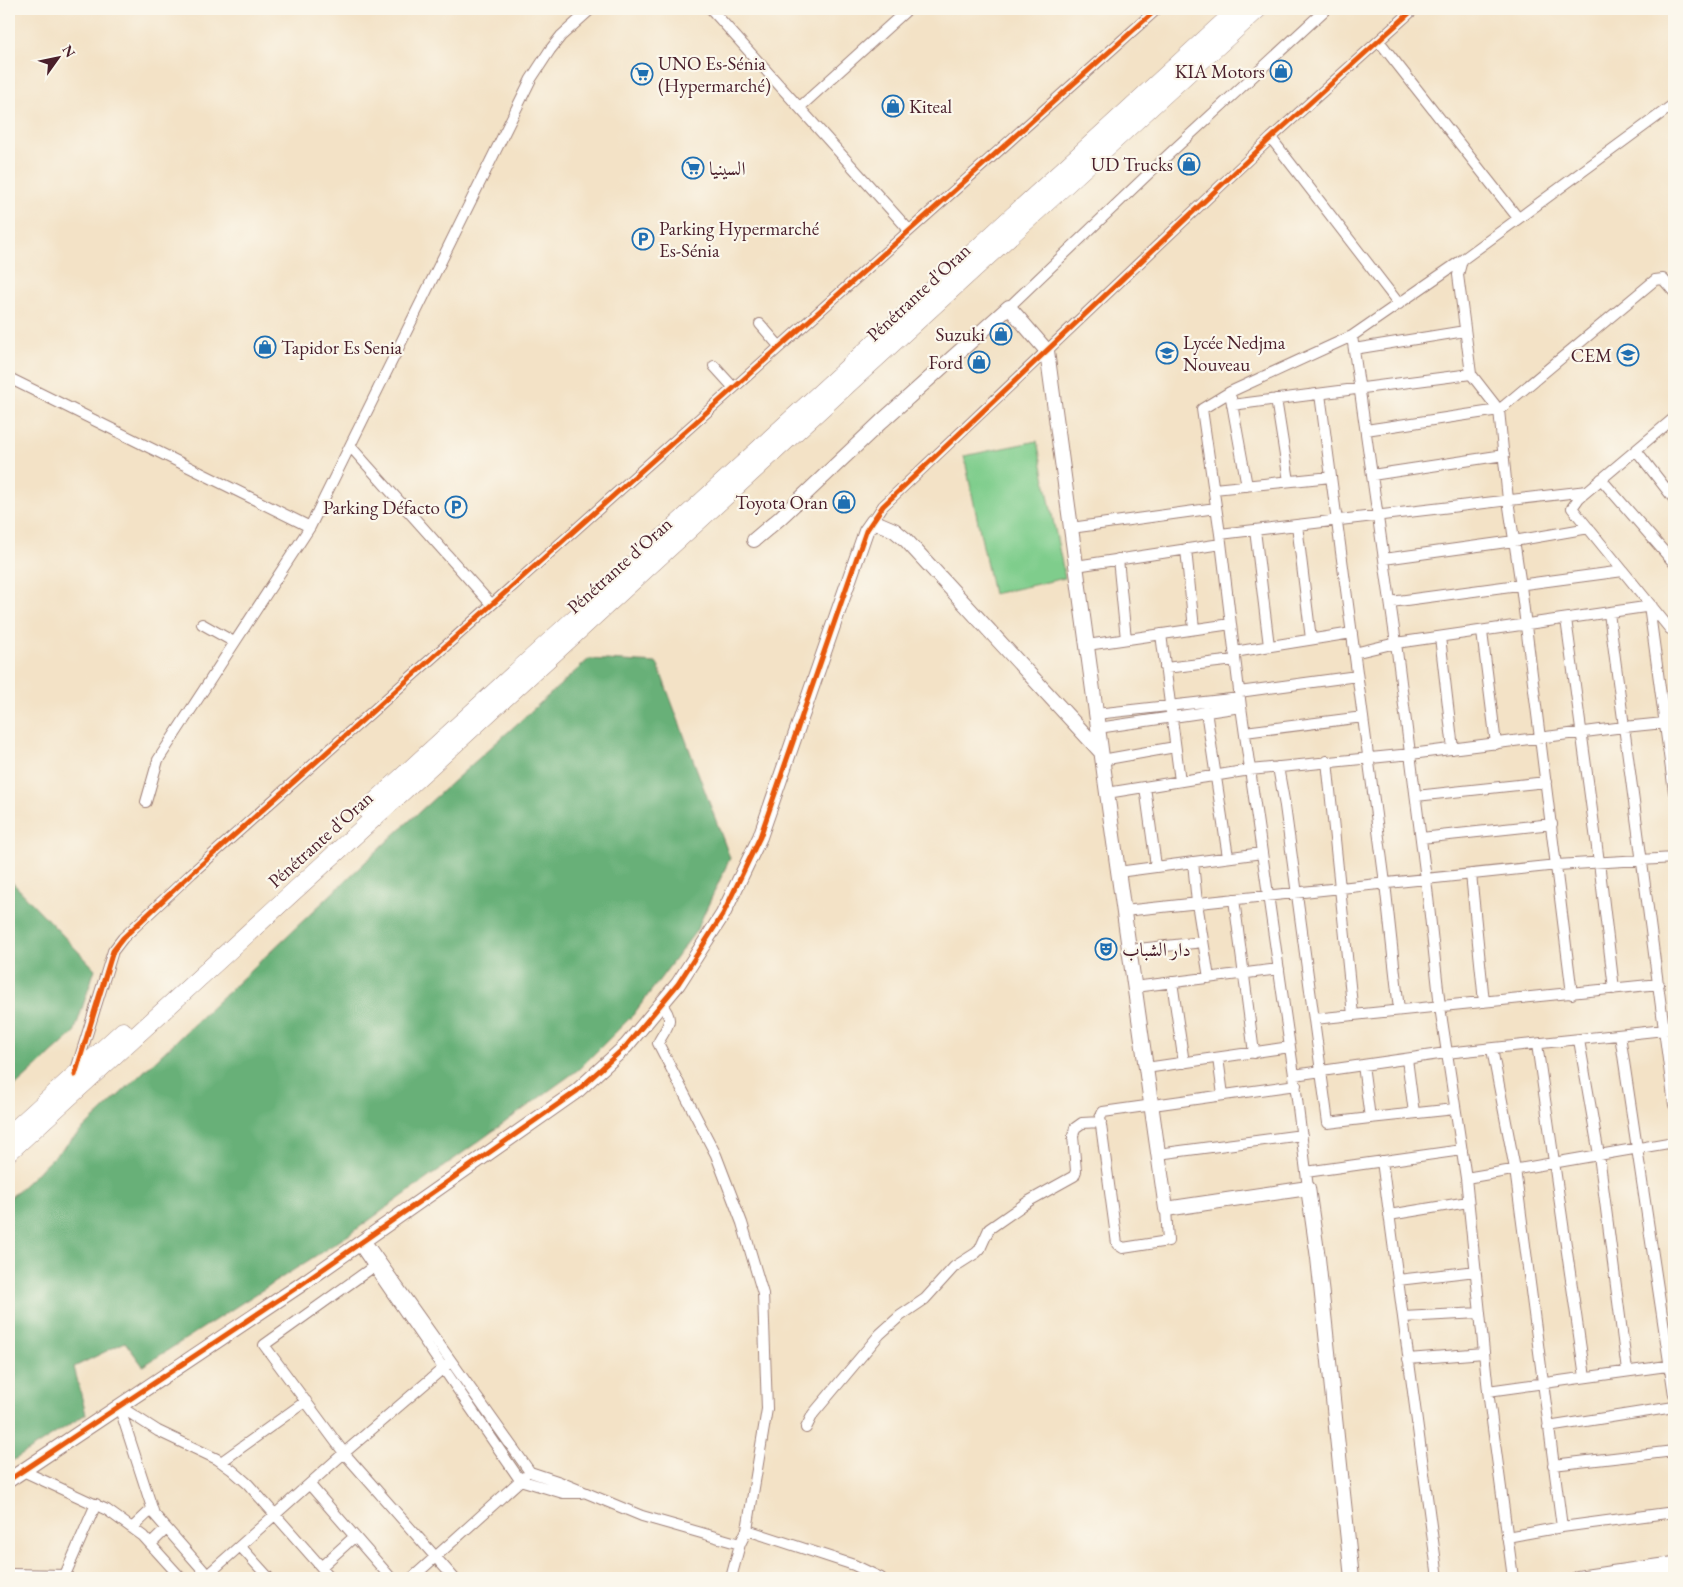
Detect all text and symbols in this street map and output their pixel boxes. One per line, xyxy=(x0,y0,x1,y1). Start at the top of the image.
north arrow xyxy=(32,32,82,82)
text: N xyxy=(58,41,80,61)
place label: UNO Es-Sénia (Hypermarché) xyxy=(658,51,771,98)
place label: KIA Motors xyxy=(1175,59,1265,84)
shop icon: KIA Motors xyxy=(1269,59,1293,83)
supermarket icon: UNO Es-Sénia (Hypermarché) xyxy=(630,62,654,86)
shop icon: Kiteal xyxy=(881,94,905,118)
place label: Kiteal xyxy=(909,94,953,119)
place label: UD Trucks xyxy=(1091,152,1173,177)
shop icon: UD Trucks xyxy=(1177,152,1201,176)
supermarket icon: السينيا xyxy=(681,156,705,180)
place label: السينيا xyxy=(709,156,746,181)
place label: Parking Hypermarché Es-Sénia xyxy=(659,216,819,263)
parking icon: Parking Hypermarché Es-Sénia xyxy=(631,227,655,251)
street label: Pénétrante d'Oran xyxy=(861,238,976,347)
place label: Suzuki xyxy=(935,322,985,347)
shop icon: Suzuki xyxy=(989,322,1013,346)
place label: Lycée Nedjma Nouveau xyxy=(1183,330,1286,377)
shop icon: Tapidor Es Senia xyxy=(253,335,277,359)
place label: Tapidor Es Senia xyxy=(281,335,403,360)
school or university icon: Lycée Nedjma Nouveau xyxy=(1155,341,1179,365)
place label: CEM xyxy=(1571,343,1612,368)
school or university icon: CEM xyxy=(1616,343,1640,367)
place label: Ford xyxy=(928,350,963,375)
shop icon: Ford xyxy=(967,350,991,374)
place label: Toyota Oran xyxy=(735,490,828,515)
shop icon: Toyota Oran xyxy=(832,490,856,514)
place label: Parking Défacto xyxy=(323,495,440,520)
parking icon: Parking Défacto xyxy=(444,495,468,519)
street label: Pénétrante d'Oran xyxy=(561,511,677,619)
street label: Pénétrante d'Oran xyxy=(262,785,378,893)
theatre icon: دار الشباب xyxy=(1094,937,1118,961)
place label: دار الشباب xyxy=(1122,937,1191,962)

